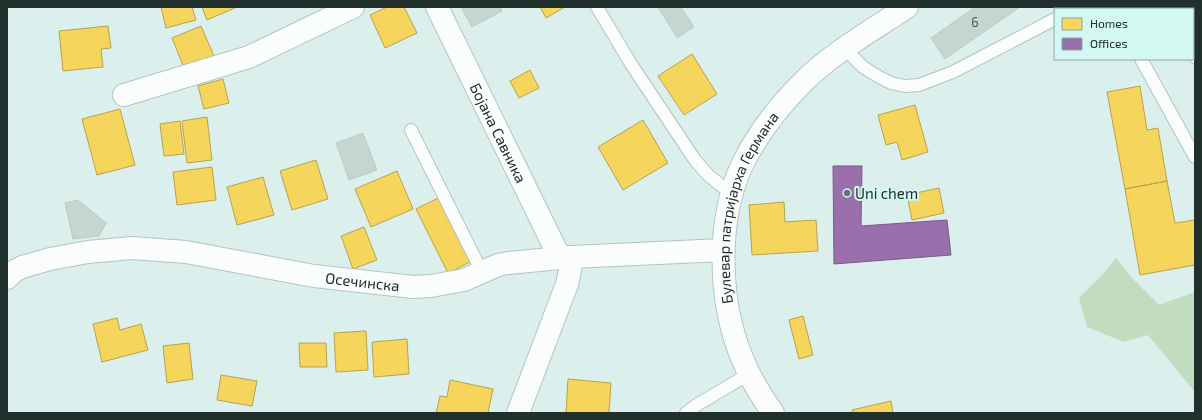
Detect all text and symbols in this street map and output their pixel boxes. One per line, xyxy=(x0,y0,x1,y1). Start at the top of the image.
legend xyxy=(1054,8,1194,60)
house number: 6 xyxy=(971,14,979,30)
text: Homes xyxy=(1090,16,1128,30)
text: Offices xyxy=(1090,36,1127,50)
street label: Бојана Савника xyxy=(467,80,531,186)
street label: Булевар патријарха Германа xyxy=(714,108,782,305)
place label: Uni chem xyxy=(855,184,918,202)
marker: Uni chem xyxy=(842,188,852,198)
street label: Осечинска xyxy=(325,268,401,294)

